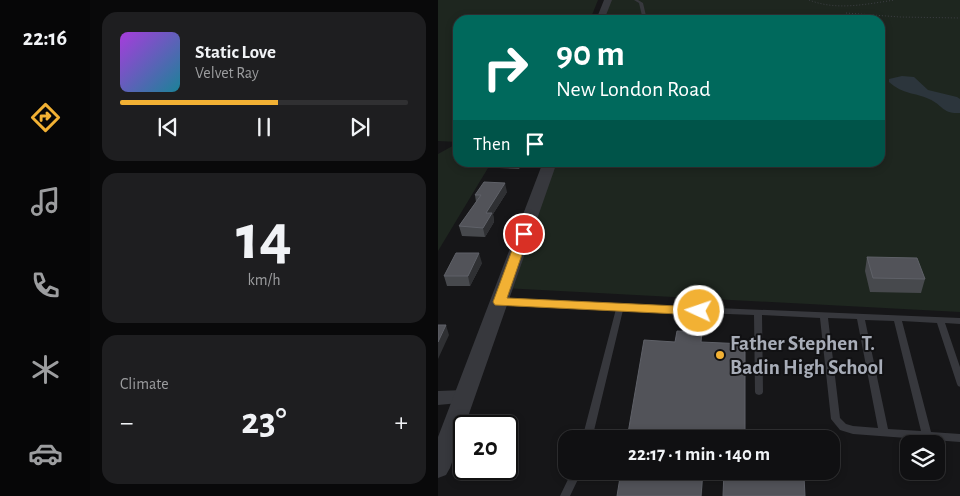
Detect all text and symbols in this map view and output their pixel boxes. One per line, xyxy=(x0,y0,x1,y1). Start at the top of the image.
text: 22:16 xyxy=(23,27,67,49)
icon: right xyxy=(473,35,538,100)
text: 90 m xyxy=(556,37,625,72)
text: Static Love xyxy=(195,43,276,62)
text: Velvet Ray xyxy=(195,65,259,81)
text: New London Road xyxy=(556,78,711,100)
icon: directions xyxy=(28,100,63,135)
icon: previous xyxy=(154,113,182,141)
icon: pause xyxy=(250,113,278,141)
icon: next xyxy=(346,113,374,141)
icon: arrive xyxy=(521,130,549,158)
text: Then xyxy=(473,135,511,154)
icon: music xyxy=(28,184,63,219)
text: 14 xyxy=(236,206,292,271)
pin xyxy=(503,213,545,255)
icon: arrive xyxy=(510,220,538,248)
icon: phone xyxy=(28,268,63,303)
text: km/h xyxy=(247,272,281,288)
position arrow xyxy=(672,284,724,336)
place label: Father Stephen T. Badin High School xyxy=(730,333,884,378)
marker: Father Stephen T. Badin High School xyxy=(714,349,726,361)
icon: climate xyxy=(28,352,63,387)
text: Climate xyxy=(120,376,169,392)
text: 23° xyxy=(241,403,287,441)
text: − xyxy=(120,409,133,437)
text: + xyxy=(395,409,408,437)
speed limit sign: 20 xyxy=(453,415,518,480)
map controls xyxy=(900,435,945,480)
button: layers xyxy=(900,435,945,480)
icon: car xyxy=(28,436,63,471)
text: 22:17 · 1 min · 140 m xyxy=(628,445,770,464)

